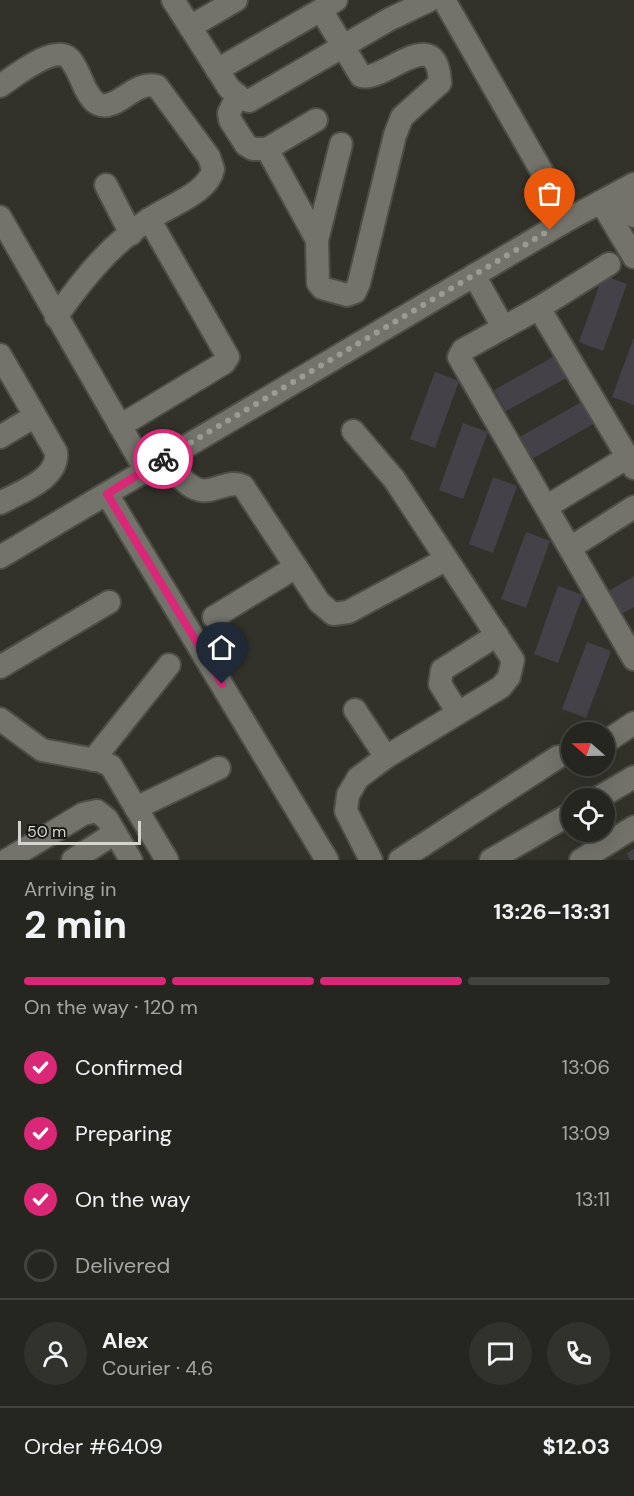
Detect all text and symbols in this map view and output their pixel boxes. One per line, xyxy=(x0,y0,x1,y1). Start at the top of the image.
pin xyxy=(524,168,575,230)
icon: bag xyxy=(533,177,566,210)
courier xyxy=(133,429,193,489)
icon: bike xyxy=(147,443,180,476)
pin xyxy=(196,622,247,684)
icon: home xyxy=(205,631,238,664)
north arrow xyxy=(561,722,615,776)
map controls xyxy=(561,722,615,842)
button: locate xyxy=(561,788,615,842)
scale bar xyxy=(18,818,141,846)
text: 50 m xyxy=(27,821,66,842)
text: Arriving in xyxy=(24,876,116,902)
text: 13:26–13:31 xyxy=(493,897,610,926)
text: 2 min xyxy=(24,899,127,950)
text: On the way · 120 m xyxy=(24,994,198,1020)
icon: check xyxy=(24,1051,57,1084)
text: Confirmed xyxy=(75,1053,183,1082)
text: 13:06 xyxy=(562,1054,610,1080)
icon: check xyxy=(24,1117,57,1150)
text: Preparing xyxy=(75,1119,172,1148)
text: 13:09 xyxy=(562,1120,610,1146)
icon: check xyxy=(24,1183,57,1216)
text: On the way xyxy=(75,1185,190,1214)
text: 13:11 xyxy=(575,1186,610,1212)
text: Delivered xyxy=(75,1251,170,1280)
button: person xyxy=(24,1322,87,1385)
button: chat xyxy=(469,1322,532,1385)
button: phone xyxy=(547,1322,610,1385)
text: Alex xyxy=(102,1326,149,1355)
text: Courier · 4.6 xyxy=(102,1355,213,1381)
text: Order #6409 xyxy=(24,1432,163,1461)
text: $12.03 xyxy=(543,1432,610,1461)

